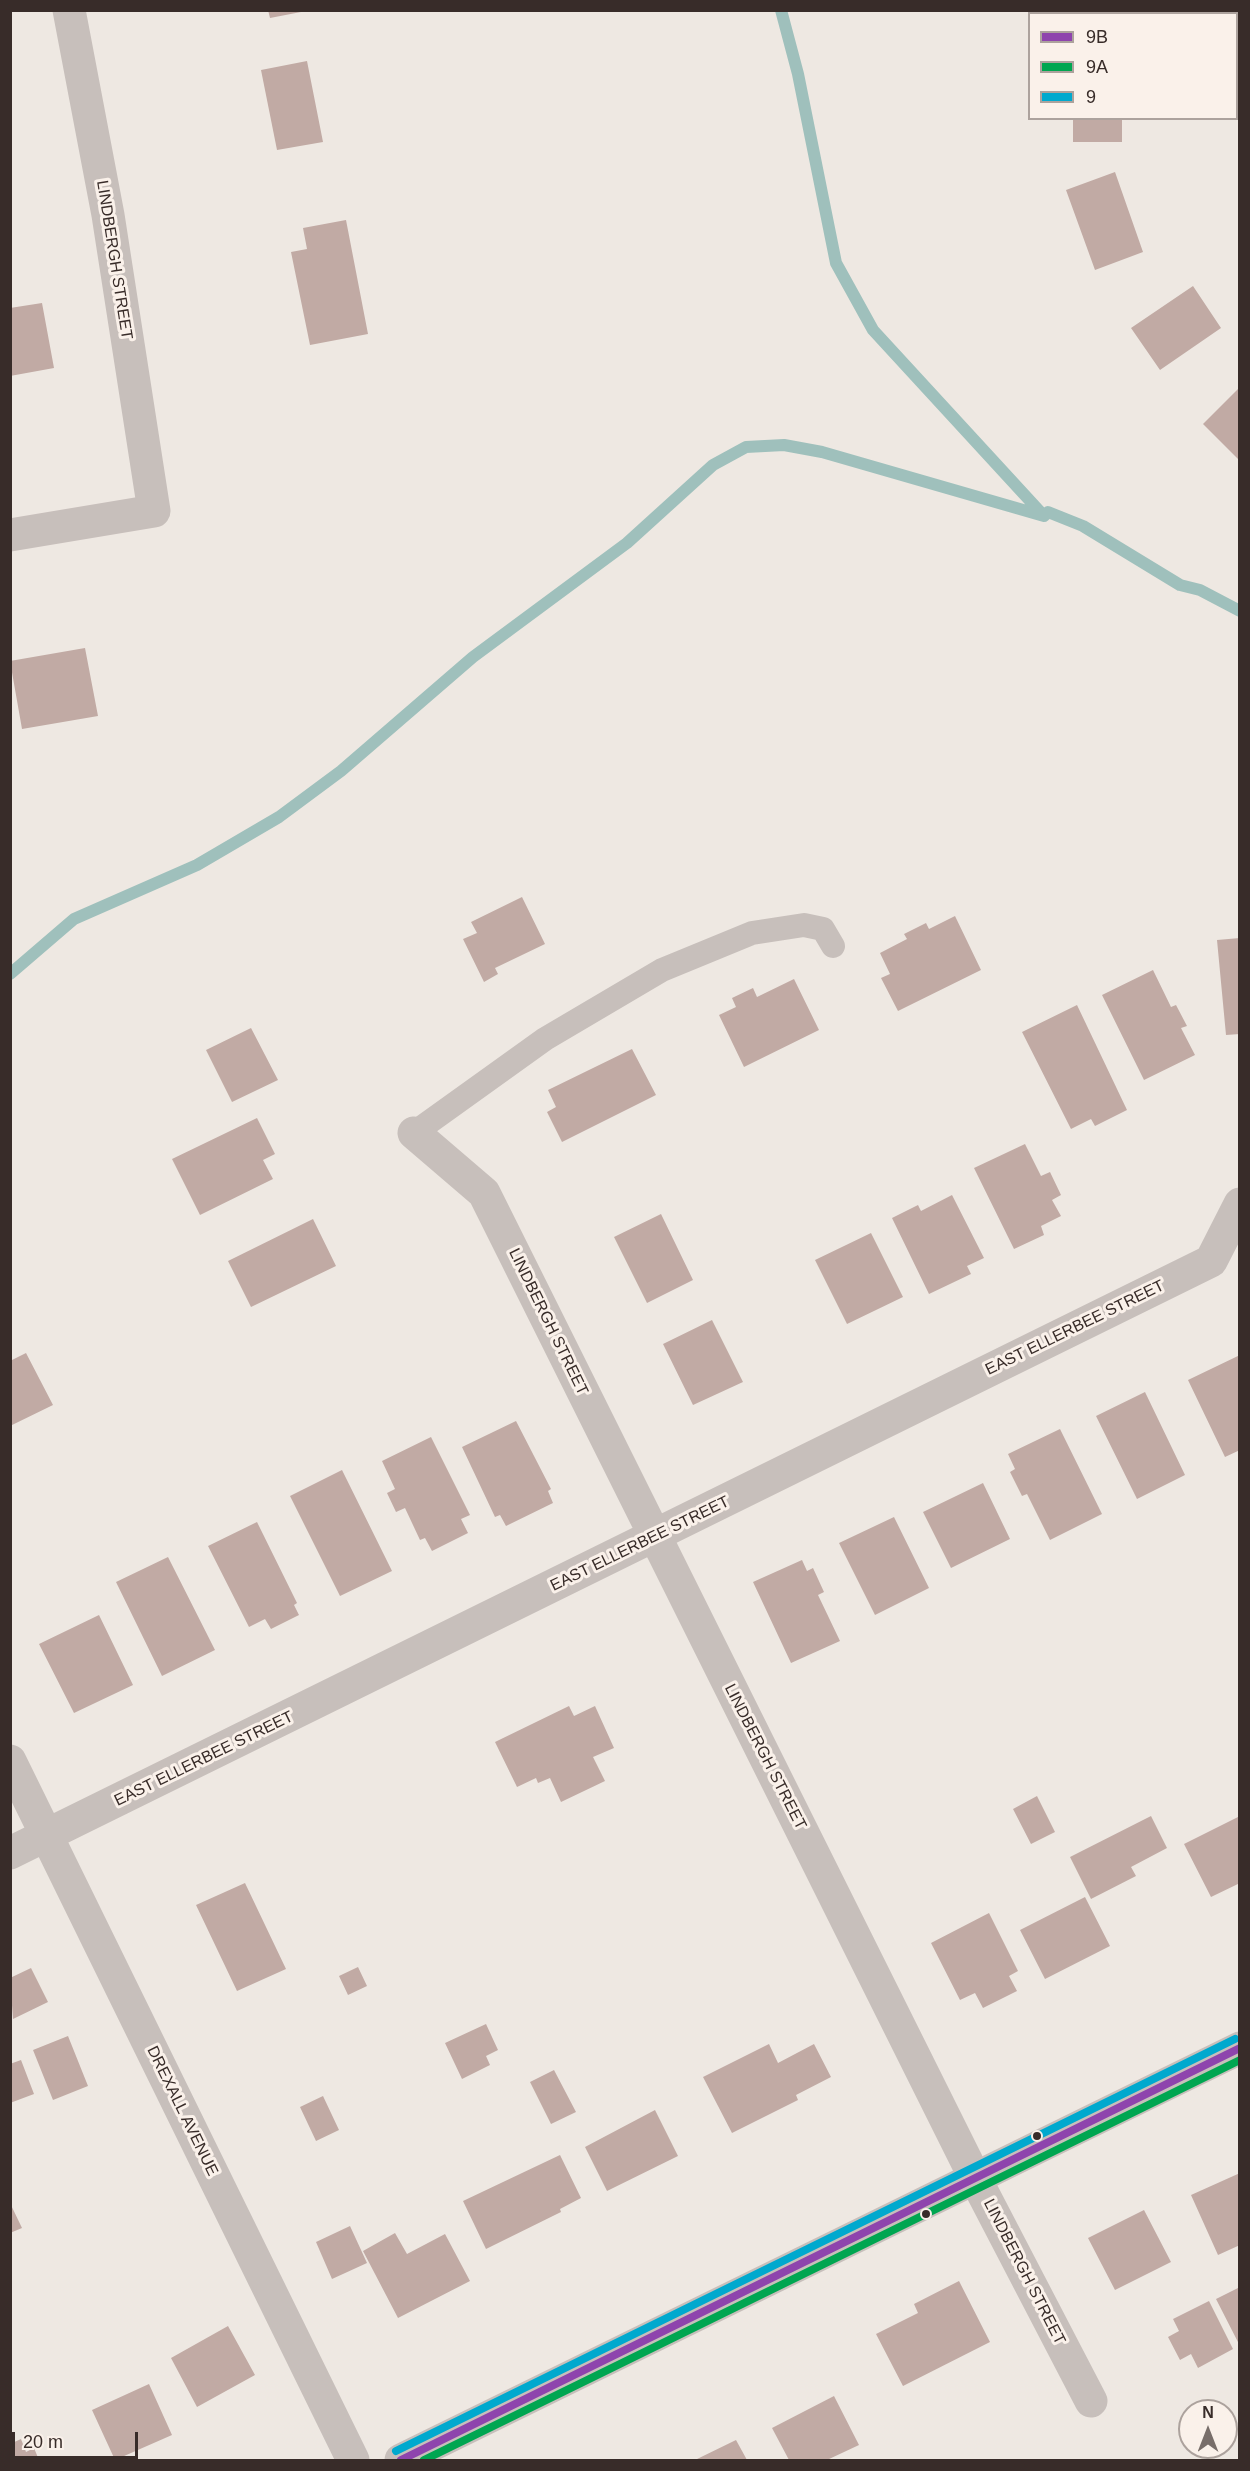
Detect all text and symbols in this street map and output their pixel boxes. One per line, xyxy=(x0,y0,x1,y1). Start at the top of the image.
legend xyxy=(1028,12,1238,120)
text: 9B xyxy=(1086,27,1108,47)
text: 9A xyxy=(1086,57,1108,77)
text: 9 xyxy=(1086,87,1096,107)
street label: LINDBERGH STREET xyxy=(92,179,136,341)
street label: LINDBERGH STREET xyxy=(504,1245,592,1399)
street label: EAST ELLERBEE STREET xyxy=(982,1276,1168,1380)
street label: EAST ELLERBEE STREET xyxy=(547,1492,733,1596)
street label: LINDBERGH STREET xyxy=(720,1681,810,1833)
street label: EAST ELLERBEE STREET xyxy=(111,1707,297,1811)
street label: DREXALL AVENUE xyxy=(142,2043,222,2179)
unlabelled marker xyxy=(1031,2130,1043,2142)
street label: LINDBERGH STREET xyxy=(979,2196,1069,2348)
unlabelled marker xyxy=(920,2208,932,2220)
north arrow xyxy=(1178,2399,1238,2459)
text: N xyxy=(1202,2404,1214,2421)
scale bar xyxy=(15,2420,141,2458)
text: 20 m xyxy=(23,2432,63,2452)

